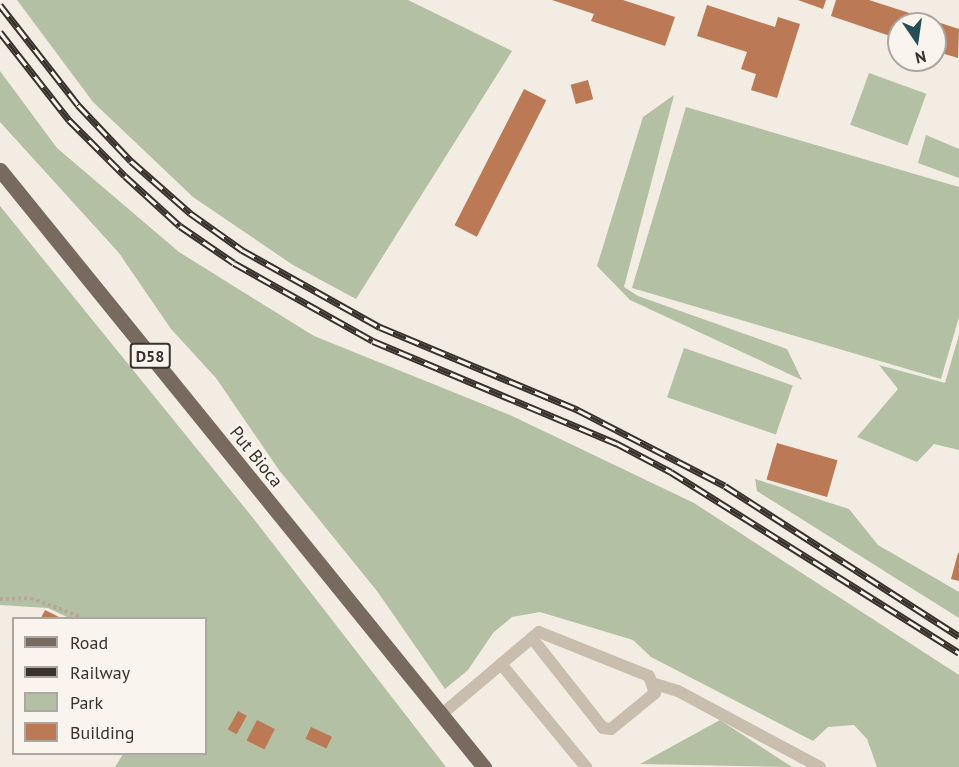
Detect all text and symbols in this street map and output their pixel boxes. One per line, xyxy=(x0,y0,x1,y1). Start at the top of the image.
north arrow xyxy=(887,12,947,72)
text: N xyxy=(913,47,928,69)
road number: D58 xyxy=(129,343,171,369)
street label: Put Bioca xyxy=(225,422,287,492)
legend xyxy=(12,617,207,755)
text: Road xyxy=(70,631,108,654)
text: Railway xyxy=(70,661,130,684)
text: Park xyxy=(70,691,103,714)
text: Building xyxy=(70,721,134,744)

